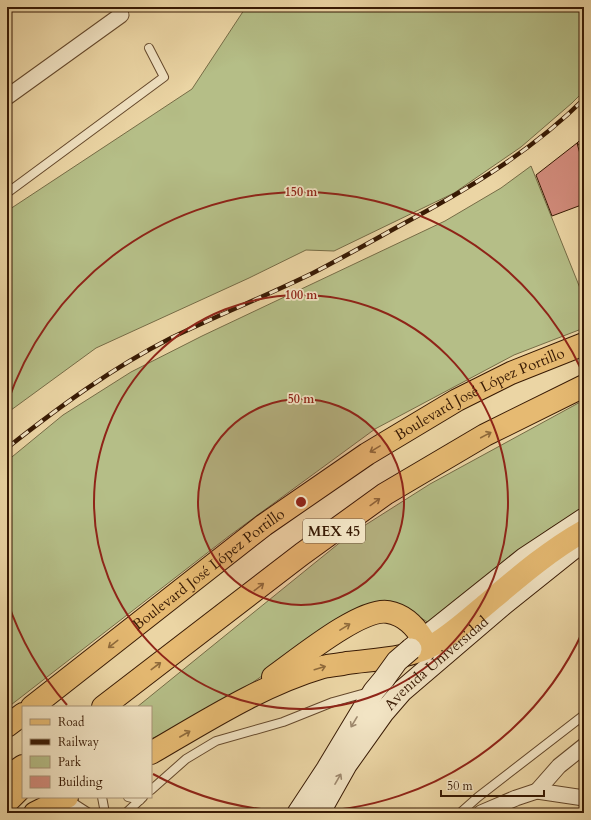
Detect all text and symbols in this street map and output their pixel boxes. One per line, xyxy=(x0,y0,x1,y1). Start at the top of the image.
text: 150 m xyxy=(285,184,318,200)
text: 100 m xyxy=(285,287,318,303)
street label: Boulevard José López Portillo xyxy=(391,343,567,445)
text: 50 m xyxy=(288,391,315,407)
one-way arrow xyxy=(480,430,492,438)
one-way arrow xyxy=(369,446,381,454)
centre of rings xyxy=(294,495,308,509)
one-way arrow xyxy=(369,498,380,506)
street label: Boulevard José López Portillo xyxy=(128,504,289,635)
road number: MEX 45 xyxy=(303,519,365,543)
one-way arrow xyxy=(253,583,264,591)
street label: Avenida Universidad xyxy=(380,612,493,715)
one-way arrow xyxy=(339,623,350,631)
one-way arrow xyxy=(108,640,119,648)
one-way arrow xyxy=(150,662,161,671)
one-way arrow xyxy=(313,664,326,671)
legend xyxy=(22,706,152,798)
text: Road xyxy=(58,714,85,730)
one-way arrow xyxy=(349,716,357,728)
one-way arrow xyxy=(179,729,191,737)
text: Railway xyxy=(58,734,100,750)
text: Park xyxy=(58,754,82,770)
scale bar xyxy=(441,772,544,798)
one-way arrow xyxy=(335,773,342,785)
text: Building xyxy=(58,774,103,790)
text: 50 m xyxy=(447,778,474,794)

